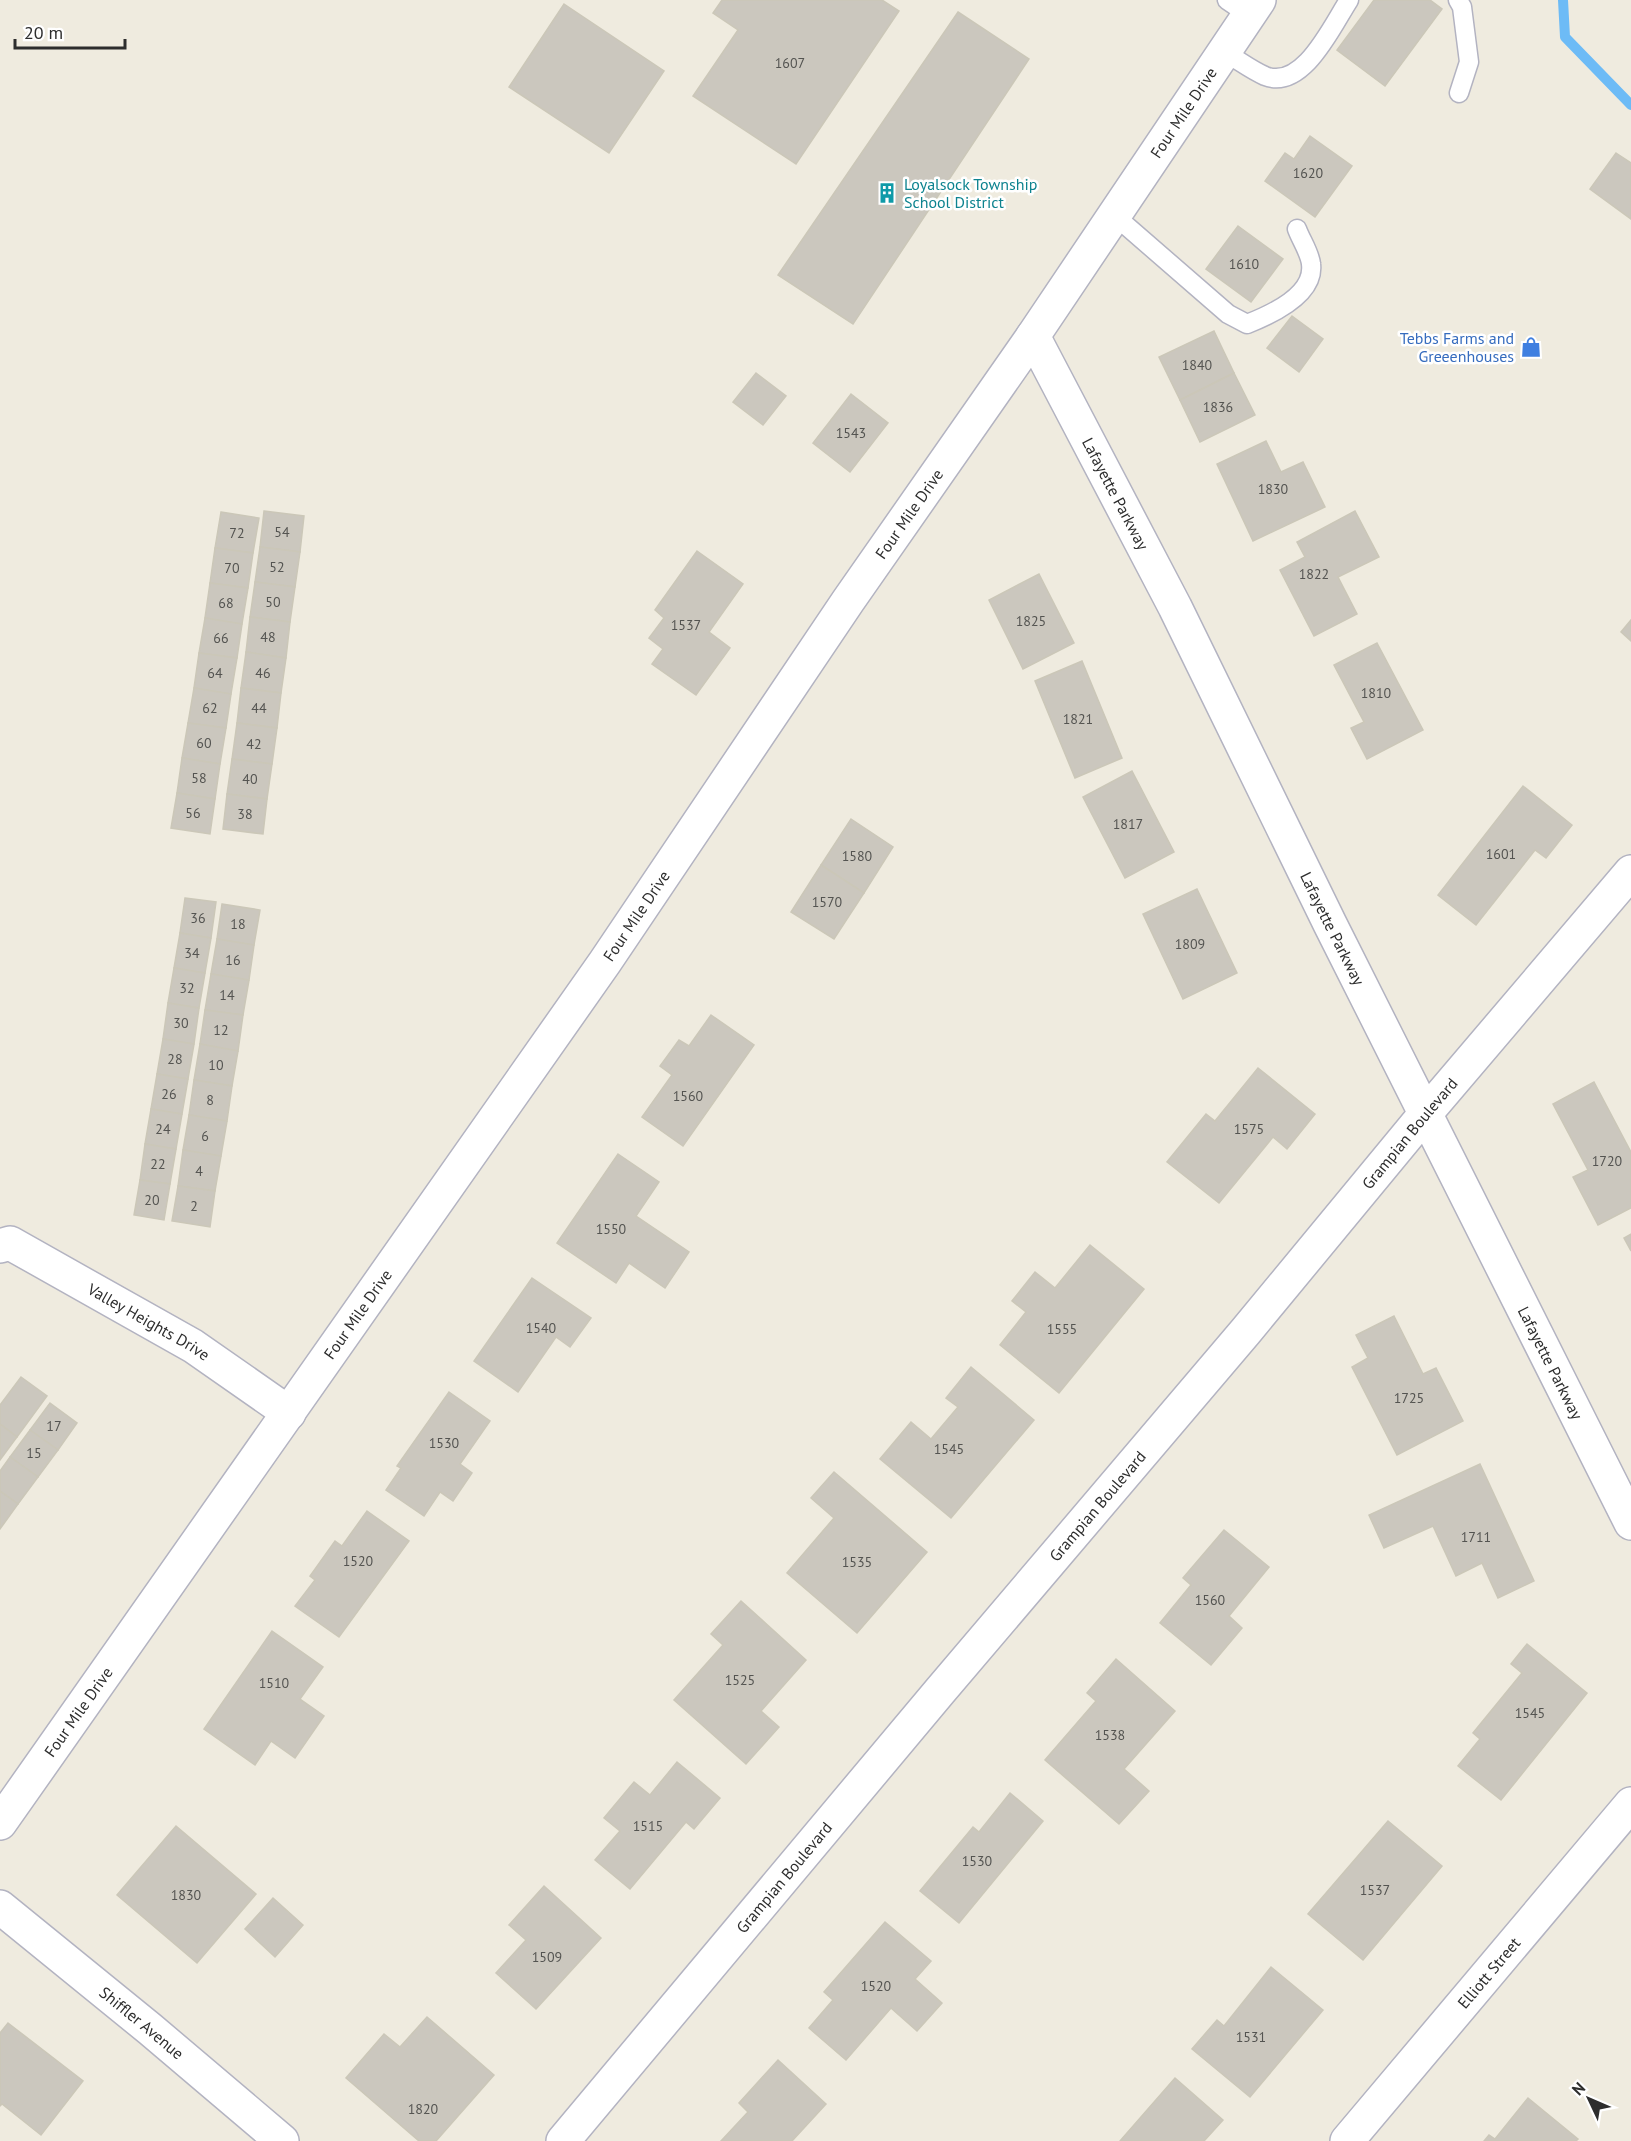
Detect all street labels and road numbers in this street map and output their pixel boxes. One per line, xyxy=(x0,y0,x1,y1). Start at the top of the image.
street label: Four Mile Drive xyxy=(1146,63,1221,162)
street label: Lafayette Parkway xyxy=(1078,434,1154,554)
street label: Four Mile Drive xyxy=(871,465,947,563)
street label: Four Mile Drive xyxy=(598,867,674,965)
street label: Lafayette Parkway xyxy=(1296,869,1369,989)
street label: Grampian Boulevard xyxy=(1357,1074,1462,1193)
street label: Four Mile Drive xyxy=(319,1265,396,1363)
street label: Valley Heights Drive xyxy=(83,1278,214,1365)
street label: Lafayette Parkway xyxy=(1514,1303,1588,1423)
street label: Grampian Boulevard xyxy=(1045,1447,1150,1565)
street label: Four Mile Drive xyxy=(40,1663,117,1761)
street label: Grampian Boulevard xyxy=(732,1818,836,1937)
street label: Elliott Street xyxy=(1453,1933,1525,2012)
street label: Shiffler Avenue xyxy=(96,1982,188,2063)

